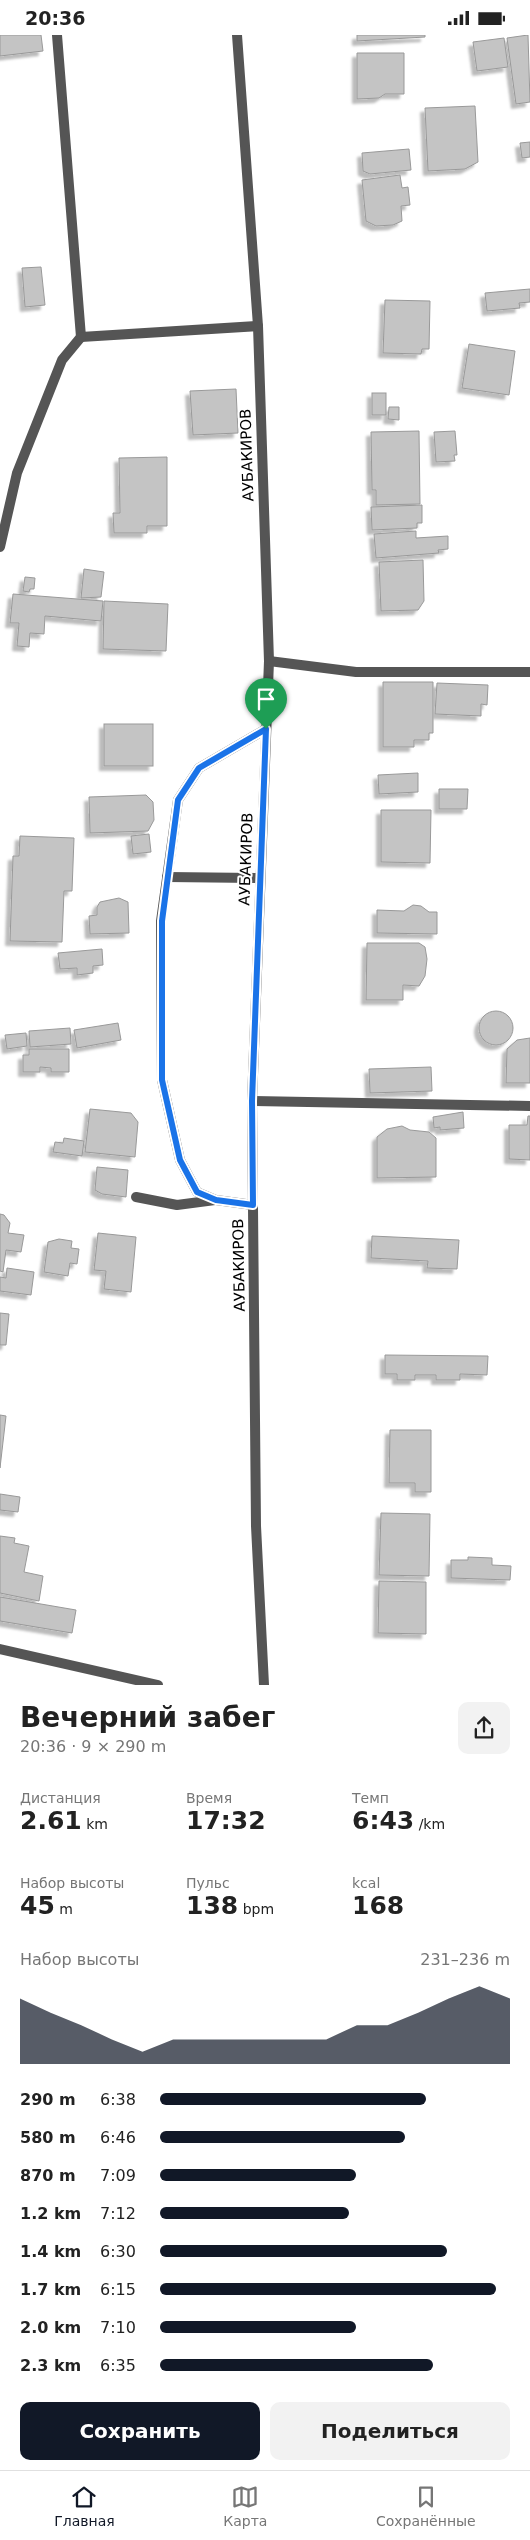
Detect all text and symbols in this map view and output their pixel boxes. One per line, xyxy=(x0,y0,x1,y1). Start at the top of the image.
text: 20:36 xyxy=(25,7,85,29)
street label: АУБАКИРОВ xyxy=(236,408,258,502)
pin xyxy=(245,678,287,729)
icon: arrive xyxy=(252,685,280,713)
street label: АУБАКИРОВ xyxy=(235,812,257,906)
street label: АУБАКИРОВ xyxy=(229,1218,249,1312)
text: Вечерний забег xyxy=(20,1701,275,1734)
button: share xyxy=(458,1702,510,1754)
text: 20:36 · 9 × 290 m xyxy=(20,1737,166,1756)
text: Дистанция xyxy=(20,1790,101,1806)
text: Время xyxy=(186,1790,232,1806)
text: Темп xyxy=(352,1790,389,1806)
text: 2.61 xyxy=(20,1806,82,1835)
text: 17:32 xyxy=(186,1806,266,1835)
text: 6:43 xyxy=(352,1806,414,1835)
text: km xyxy=(82,1816,108,1832)
text: /km xyxy=(414,1816,445,1832)
text: Набор высоты xyxy=(20,1875,124,1891)
text: Пульс xyxy=(186,1875,230,1891)
text: kcal xyxy=(352,1875,380,1891)
text: 45 xyxy=(20,1891,55,1920)
text: 138 xyxy=(186,1891,238,1920)
text: 168 xyxy=(352,1891,404,1920)
text: m xyxy=(55,1901,73,1917)
text: bpm xyxy=(238,1901,274,1917)
text: Набор высоты xyxy=(20,1950,139,1969)
text: 231–236 m xyxy=(420,1950,510,1969)
text: 290 m xyxy=(20,2090,76,2109)
text: 6:38 xyxy=(100,2090,136,2109)
text: 580 m xyxy=(20,2128,76,2147)
text: 6:46 xyxy=(100,2128,136,2147)
text: 870 m xyxy=(20,2166,76,2185)
text: 7:09 xyxy=(100,2166,136,2185)
text: 1.2 km xyxy=(20,2204,81,2223)
text: 7:12 xyxy=(100,2204,136,2223)
text: 1.4 km xyxy=(20,2242,81,2261)
text: 6:30 xyxy=(100,2242,136,2261)
text: 1.7 km xyxy=(20,2280,81,2299)
text: 6:15 xyxy=(100,2280,136,2299)
text: 2.0 km xyxy=(20,2318,81,2337)
text: 7:10 xyxy=(100,2318,136,2337)
text: 2.3 km xyxy=(20,2356,81,2375)
text: 6:35 xyxy=(100,2356,136,2375)
button: Сохранить xyxy=(20,2402,260,2460)
button: Поделиться xyxy=(270,2402,510,2460)
tab: Главная xyxy=(54,2483,115,2529)
tab: Карта xyxy=(223,2483,267,2529)
tab: Сохранённые xyxy=(376,2483,476,2529)

